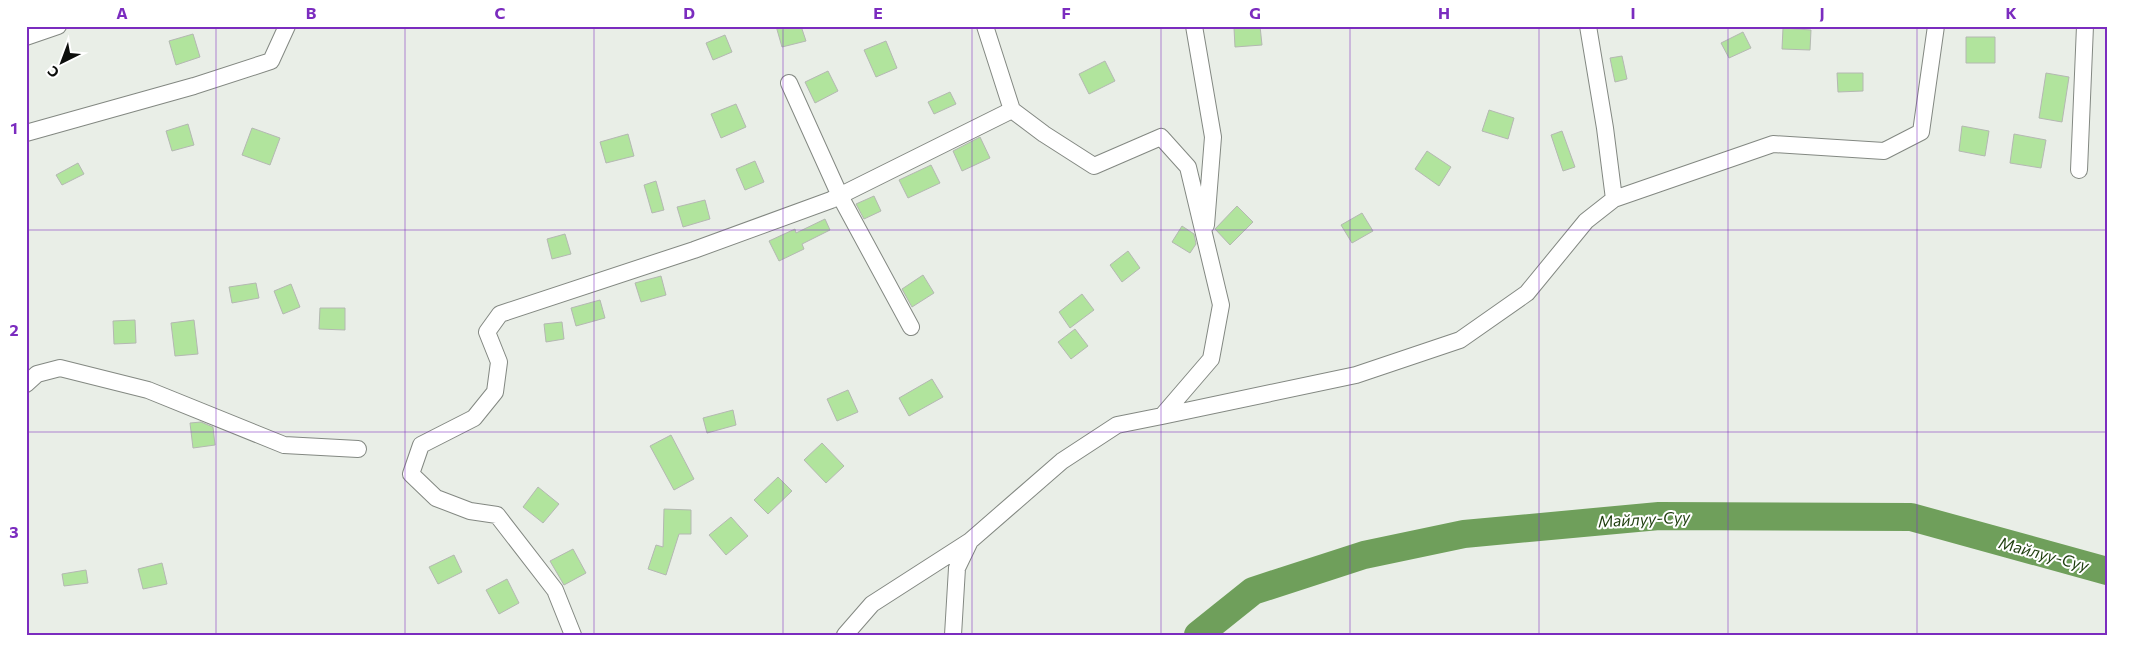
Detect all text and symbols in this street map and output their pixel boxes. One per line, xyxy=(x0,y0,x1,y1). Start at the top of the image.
text: A xyxy=(116,3,128,22)
text: B xyxy=(306,3,317,22)
text: C xyxy=(495,3,506,22)
text: D xyxy=(683,3,695,22)
text: E xyxy=(873,3,883,22)
text: F xyxy=(1061,3,1071,22)
text: G xyxy=(1249,3,1261,22)
text: H xyxy=(1438,3,1450,22)
text: I xyxy=(1630,3,1636,22)
text: J xyxy=(1819,3,1825,22)
text: K xyxy=(2005,3,2017,22)
north arrow xyxy=(38,38,88,88)
text: С xyxy=(44,63,62,82)
text: 1 xyxy=(10,118,18,137)
text: 2 xyxy=(9,320,19,339)
water label: Майлуу-Суу xyxy=(1597,507,1691,530)
text: 3 xyxy=(9,522,19,541)
water label: Майлуу-Суу xyxy=(1997,532,2092,575)

